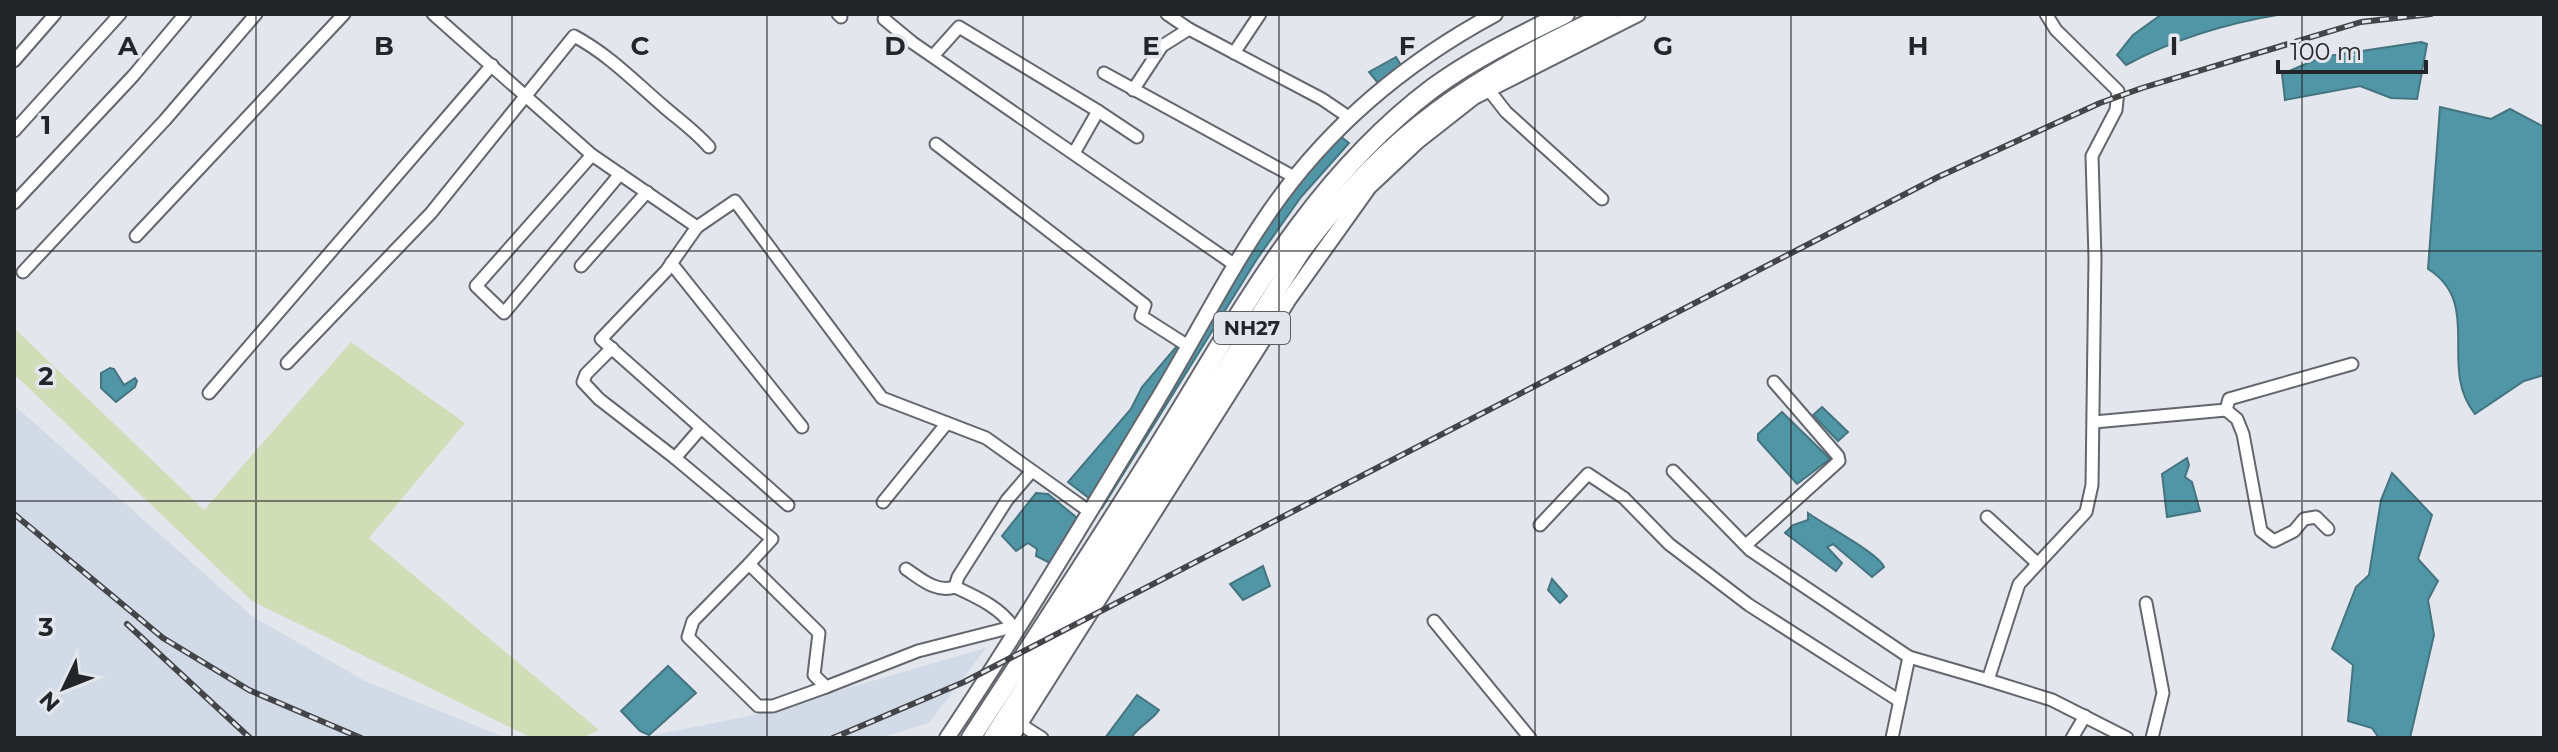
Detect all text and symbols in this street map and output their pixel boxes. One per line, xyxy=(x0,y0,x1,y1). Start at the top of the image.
scale bar xyxy=(2278,24,2426,74)
text: A xyxy=(117,30,139,62)
text: B xyxy=(374,30,394,62)
text: C xyxy=(631,30,650,62)
text: D xyxy=(884,30,906,62)
text: E xyxy=(1142,30,1160,62)
text: F xyxy=(1399,30,1415,62)
text: G xyxy=(1653,30,1673,62)
text: H xyxy=(1907,30,1929,62)
text: I xyxy=(2170,30,2178,62)
text: 100 m xyxy=(2290,37,2362,66)
text: 1 xyxy=(41,109,51,141)
road number: NH27 xyxy=(1214,312,1290,344)
text: 2 xyxy=(38,360,54,392)
text: 3 xyxy=(37,611,54,643)
north arrow xyxy=(24,648,104,728)
text: N xyxy=(34,686,66,717)

